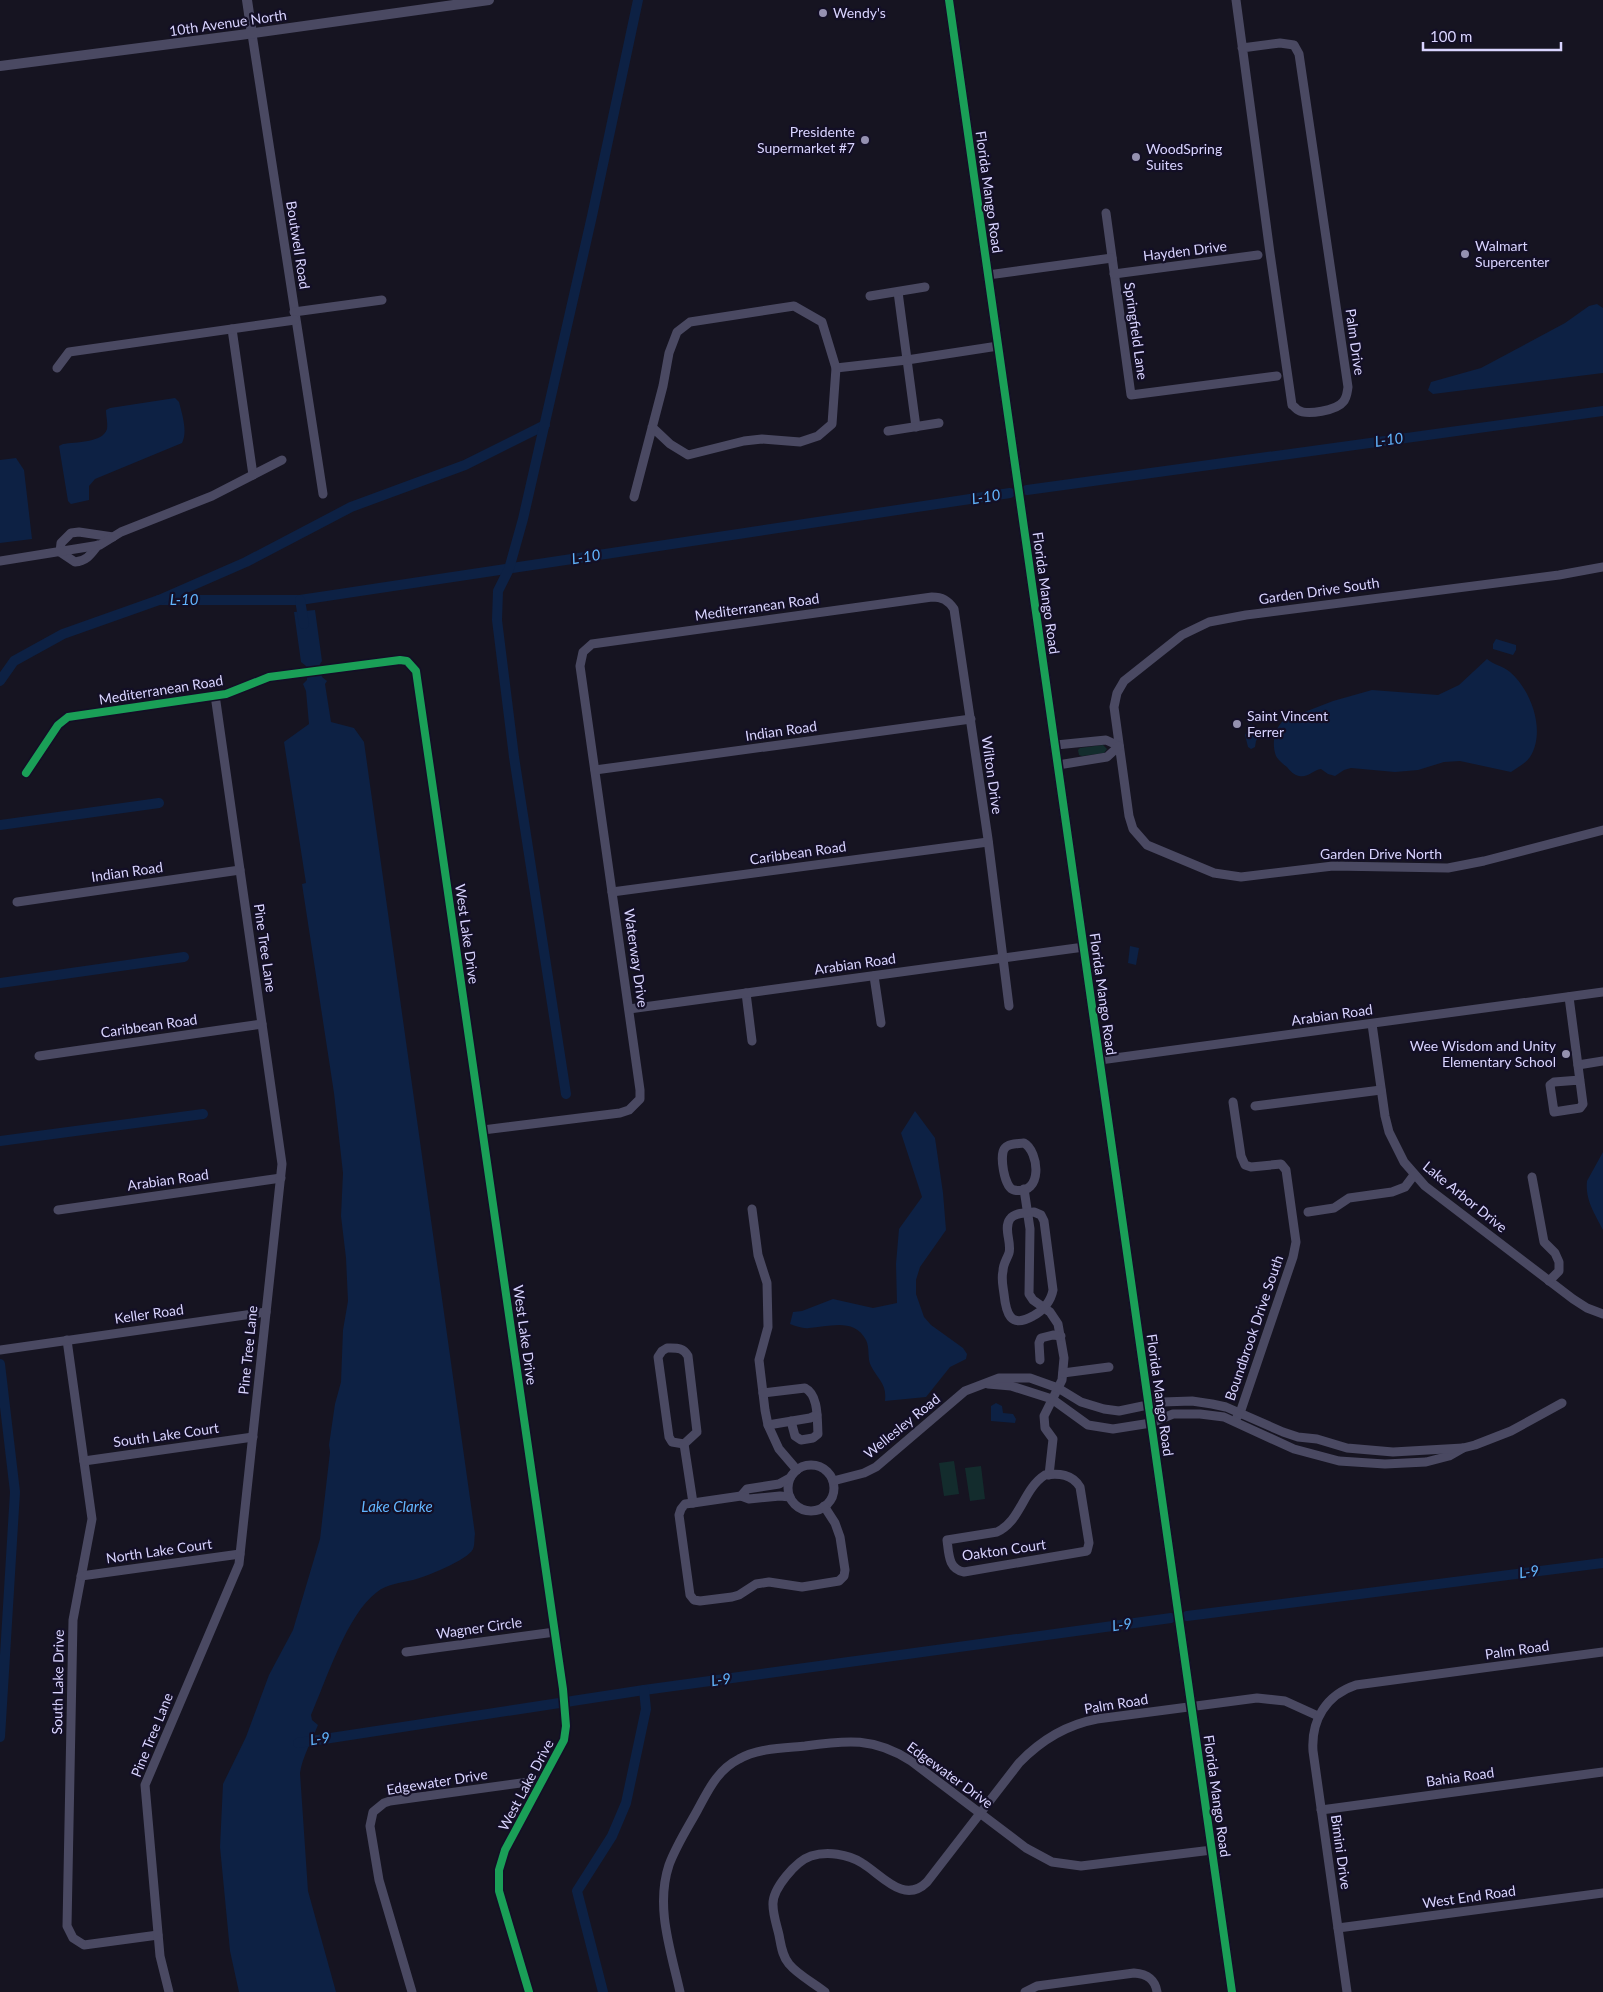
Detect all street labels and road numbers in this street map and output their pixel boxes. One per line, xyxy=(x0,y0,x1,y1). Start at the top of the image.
street label: 10th Avenue North xyxy=(168,6,288,39)
street label: Florida Mango Road xyxy=(973,130,1006,254)
street label: Boutwell Road xyxy=(283,200,314,290)
street label: Hayden Drive xyxy=(1142,237,1228,264)
street label: Springfield Lane xyxy=(1121,281,1152,381)
street label: Palm Drive xyxy=(1342,308,1369,376)
street label: Florida Mango Road xyxy=(1030,531,1063,655)
street label: Garden Drive South xyxy=(1257,574,1380,607)
street label: Mediterranean Road xyxy=(694,589,820,624)
street label: Mediterranean Road xyxy=(98,671,224,708)
street label: Indian Road xyxy=(744,717,818,744)
street label: Wilton Drive xyxy=(979,735,1006,815)
street label: Caribbean Road xyxy=(749,837,847,868)
street label: Garden Drive North xyxy=(1320,845,1442,862)
street label: Indian Road xyxy=(90,858,164,885)
street label: West Lake Drive xyxy=(452,883,483,985)
street label: Pine Tree Lane xyxy=(251,903,280,993)
street label: Waterway Drive xyxy=(621,907,652,1008)
street label: Florida Mango Road xyxy=(1087,932,1120,1056)
street label: Arabian Road xyxy=(813,949,897,978)
street label: Arabian Road xyxy=(1290,1000,1374,1029)
street label: Caribbean Road xyxy=(100,1010,198,1041)
street label: Lake Arbor Drive xyxy=(1420,1157,1511,1236)
street label: Arabian Road xyxy=(126,1165,210,1194)
street label: Boundbrook Drive South xyxy=(1221,1253,1286,1403)
street label: West Lake Drive xyxy=(510,1284,541,1386)
street label: Keller Road xyxy=(113,1300,185,1327)
street label: Pine Tree Lane xyxy=(234,1305,261,1395)
street label: Florida Mango Road xyxy=(1144,1333,1177,1457)
street label: Wellesley Road xyxy=(860,1390,943,1462)
street label: South Lake Court xyxy=(112,1419,220,1450)
street label: North Lake Court xyxy=(105,1535,213,1566)
street label: Oakton Court xyxy=(961,1535,1047,1564)
street label: Wagner Circle xyxy=(435,1613,523,1642)
street label: South Lake Drive xyxy=(48,1629,67,1735)
street label: Palm Road xyxy=(1484,1637,1550,1662)
street label: Pine Tree Lane xyxy=(127,1690,176,1779)
street label: Palm Road xyxy=(1083,1690,1149,1717)
street label: Florida Mango Road xyxy=(1201,1734,1234,1858)
street label: West Lake Drive xyxy=(494,1736,557,1833)
street label: Edgewater Drive xyxy=(904,1738,997,1811)
street label: Bahia Road xyxy=(1425,1763,1495,1790)
street label: Edgewater Drive xyxy=(385,1765,489,1798)
street label: Bimini Drive xyxy=(1328,1813,1355,1890)
street label: West End Road xyxy=(1421,1882,1517,1911)

